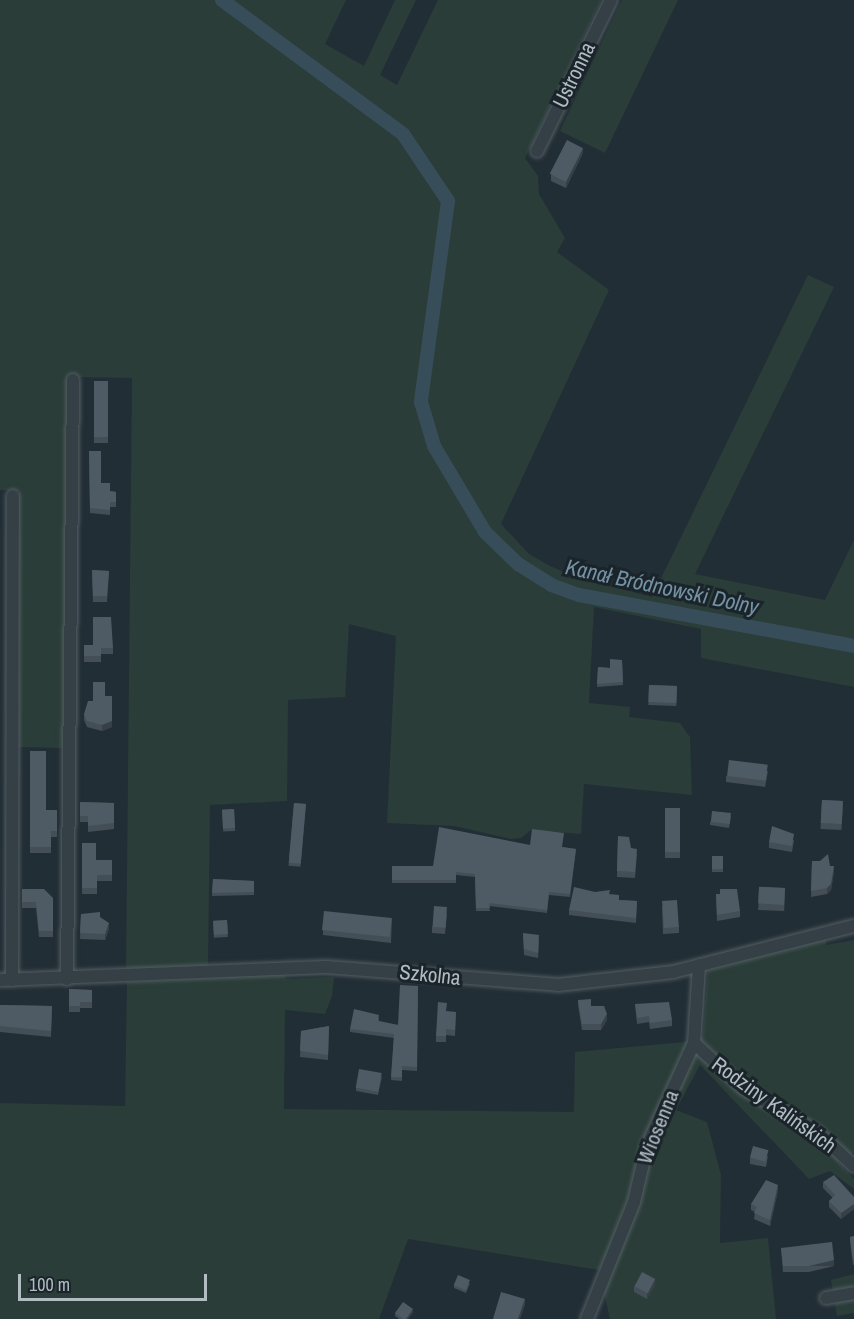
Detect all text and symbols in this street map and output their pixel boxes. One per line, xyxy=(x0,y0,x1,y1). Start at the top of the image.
street label: Ustronna xyxy=(547,38,601,112)
water label: Kanał Bródnowski Dolny xyxy=(563,554,761,620)
street label: Szkolna xyxy=(398,959,462,991)
street label: Rodziny Kalińskich xyxy=(707,1051,841,1159)
street label: Wiosenna xyxy=(632,1086,684,1168)
scale bar xyxy=(21,1262,210,1300)
text: 100 m xyxy=(29,1272,70,1297)

